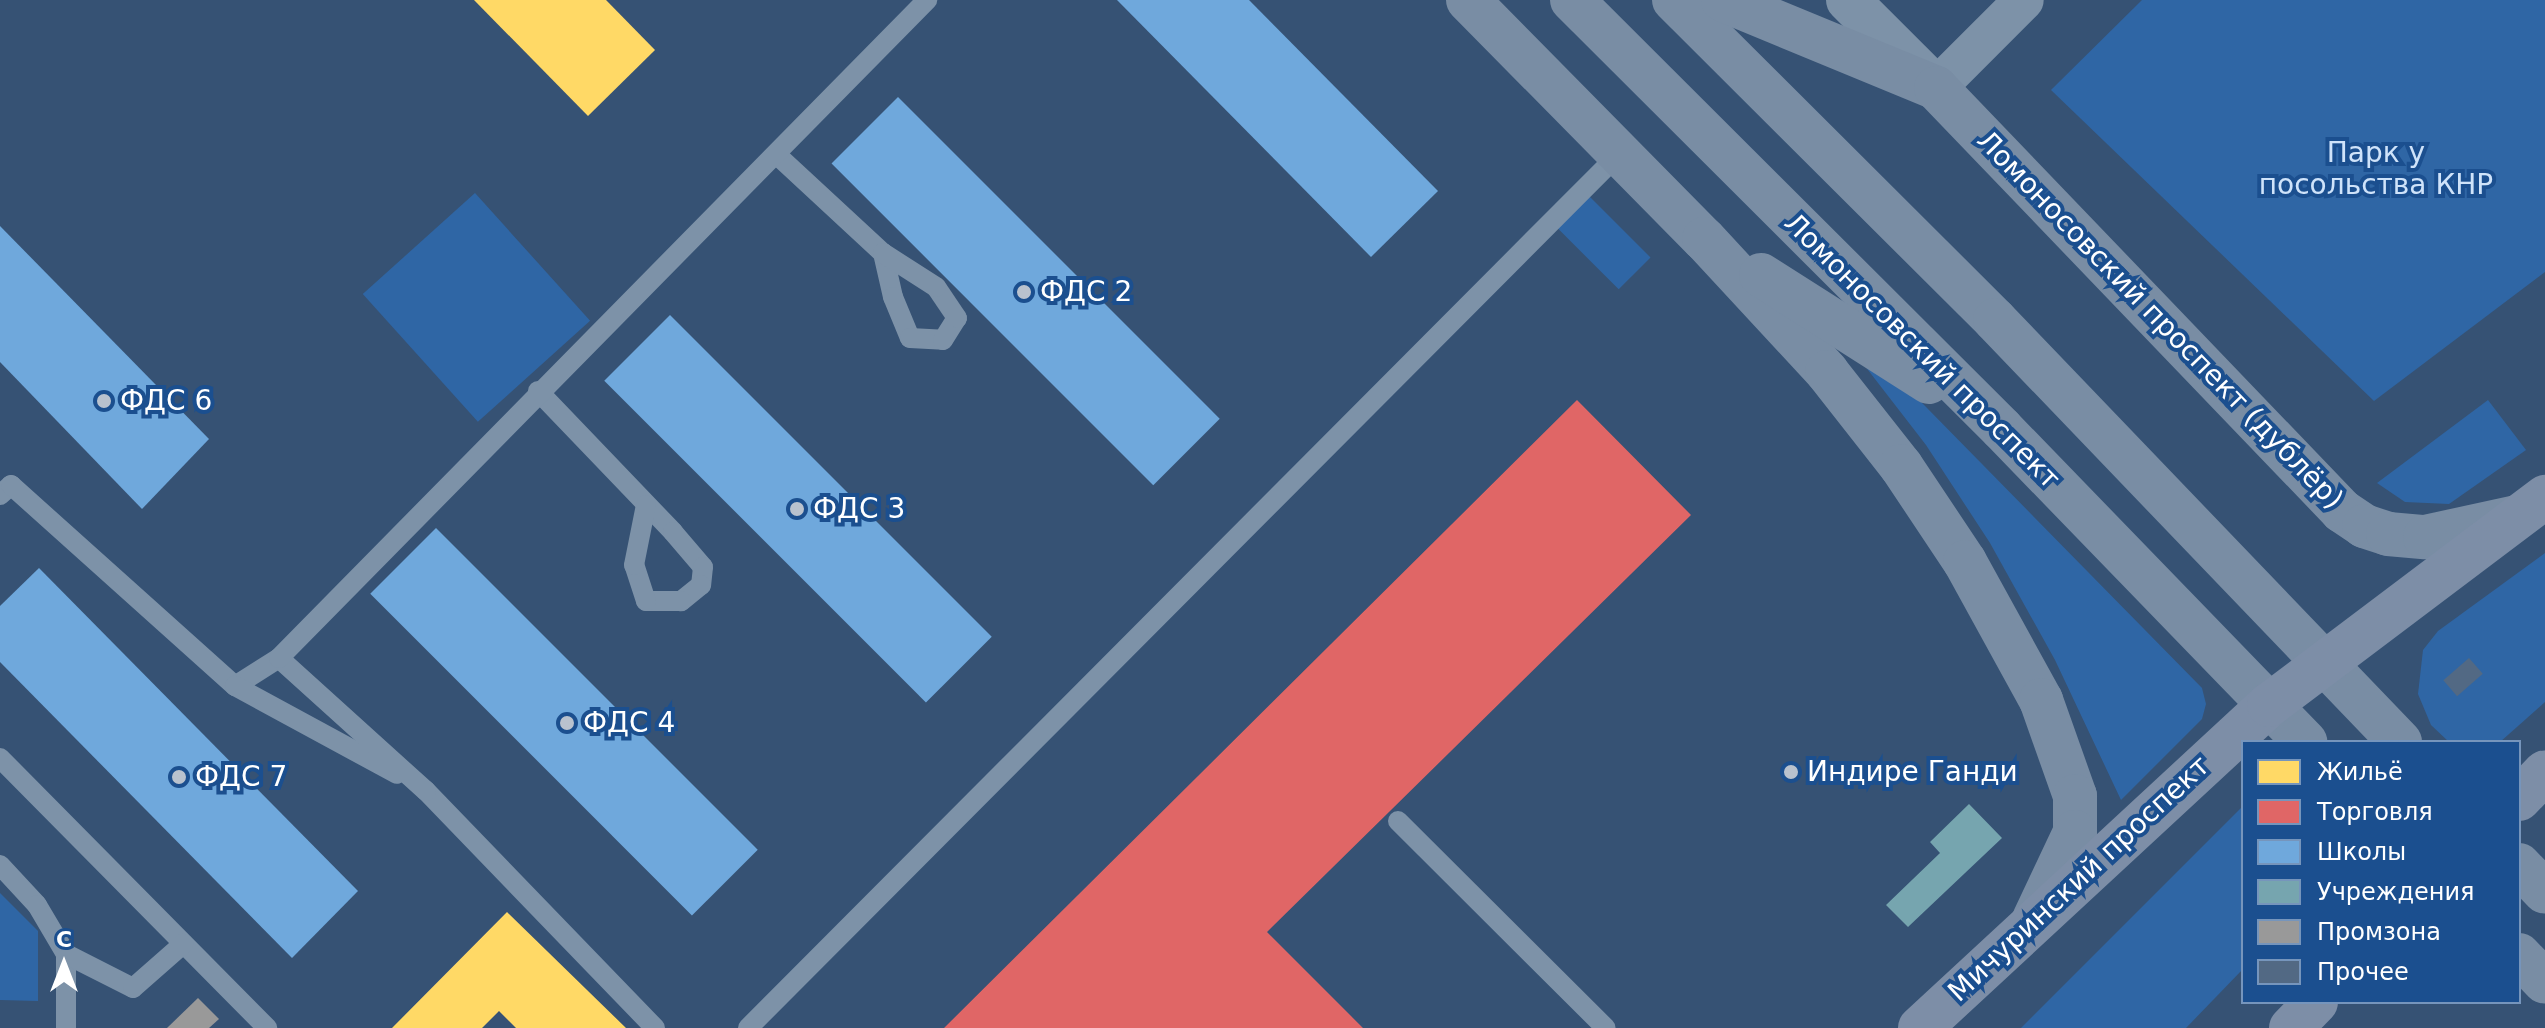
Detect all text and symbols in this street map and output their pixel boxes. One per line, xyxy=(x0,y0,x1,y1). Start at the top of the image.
street label: Ломоносовский проспект (дублёр) xyxy=(1970,124,2350,516)
park label: Парк у посольства КНР xyxy=(2259,136,2493,202)
street label: Ломоносовский проспект xyxy=(1777,206,2067,496)
place label: ФДС 2 xyxy=(1040,275,1132,309)
marker: ФДС 2 xyxy=(1015,283,1033,301)
place label: ФДС 6 xyxy=(120,384,212,418)
marker: ФДС 6 xyxy=(95,392,113,410)
place label: ФДС 3 xyxy=(813,492,905,526)
marker: ФДС 3 xyxy=(788,500,806,518)
place label: ФДС 4 xyxy=(583,706,675,740)
marker: ФДС 4 xyxy=(558,714,576,732)
legend xyxy=(2241,740,2521,1004)
street label: Мичуринский проспект xyxy=(1941,749,2217,1009)
place label: Индире Ганди xyxy=(1807,755,2018,789)
text: Жильё xyxy=(2317,758,2403,786)
place label: ФДС 7 xyxy=(195,760,287,794)
marker: Индире Ганди xyxy=(1782,763,1800,781)
marker: ФДС 7 xyxy=(170,768,188,786)
text: Торговля xyxy=(2317,798,2433,826)
text: Школы xyxy=(2317,838,2406,866)
text: Учреждения xyxy=(2317,878,2475,906)
text: Промзона xyxy=(2317,918,2441,946)
north arrow xyxy=(24,924,104,1004)
text: С xyxy=(56,927,72,952)
text: Прочее xyxy=(2317,958,2409,986)

